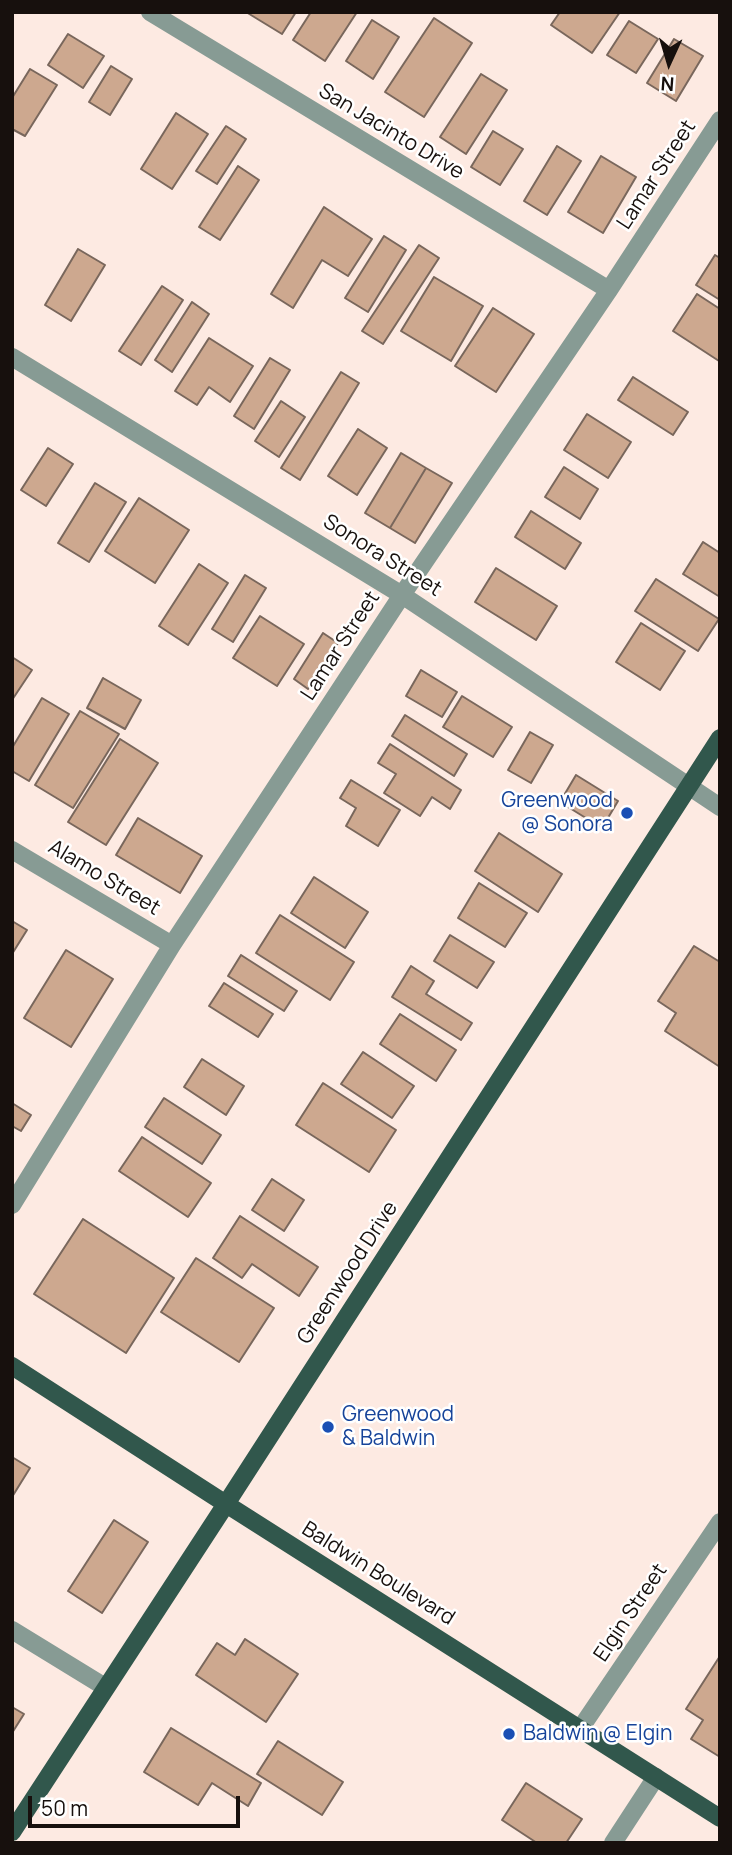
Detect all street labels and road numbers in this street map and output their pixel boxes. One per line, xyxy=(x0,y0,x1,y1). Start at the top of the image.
street label: San Jacinto Drive xyxy=(314,79,468,185)
street label: Lamar Street xyxy=(612,116,702,234)
street label: Sonora Street xyxy=(318,510,446,602)
street label: Lamar Street xyxy=(296,587,386,705)
street label: Alamo Street xyxy=(44,835,164,921)
street label: Greenwood Drive xyxy=(292,1197,404,1349)
street label: Baldwin Boulevard xyxy=(297,1517,459,1631)
street label: Elgin Street xyxy=(589,1559,673,1667)

